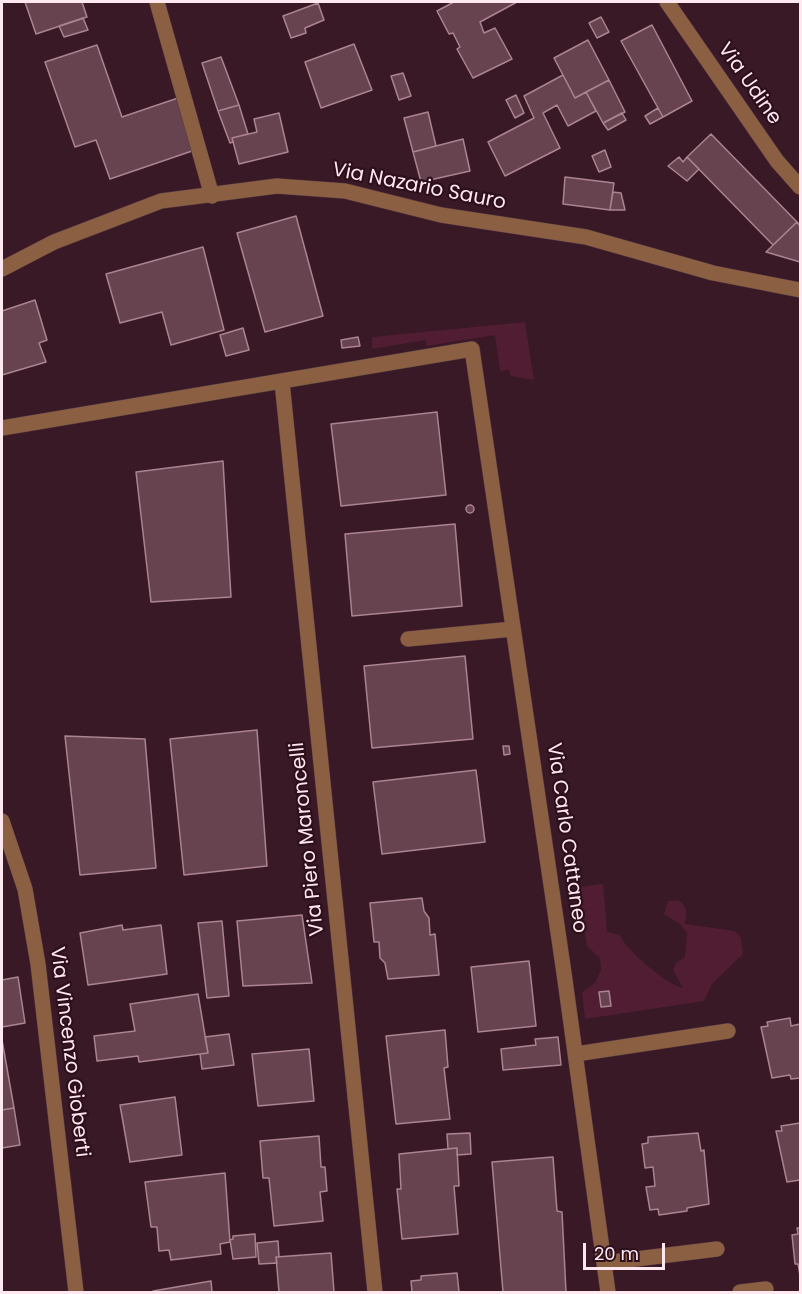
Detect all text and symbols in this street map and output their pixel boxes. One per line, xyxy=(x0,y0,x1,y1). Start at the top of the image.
street label: Via Udine xyxy=(712,38,786,130)
street label: Via Nazario Sauro xyxy=(330,158,508,216)
street label: Via Piero Maroncelli xyxy=(286,741,330,937)
street label: Via Carlo Cattaneo xyxy=(541,741,591,935)
street label: Via Vincenzo Gioberti xyxy=(44,945,94,1159)
scale bar xyxy=(586,1231,668,1269)
text: 20 m xyxy=(594,1241,639,1266)

